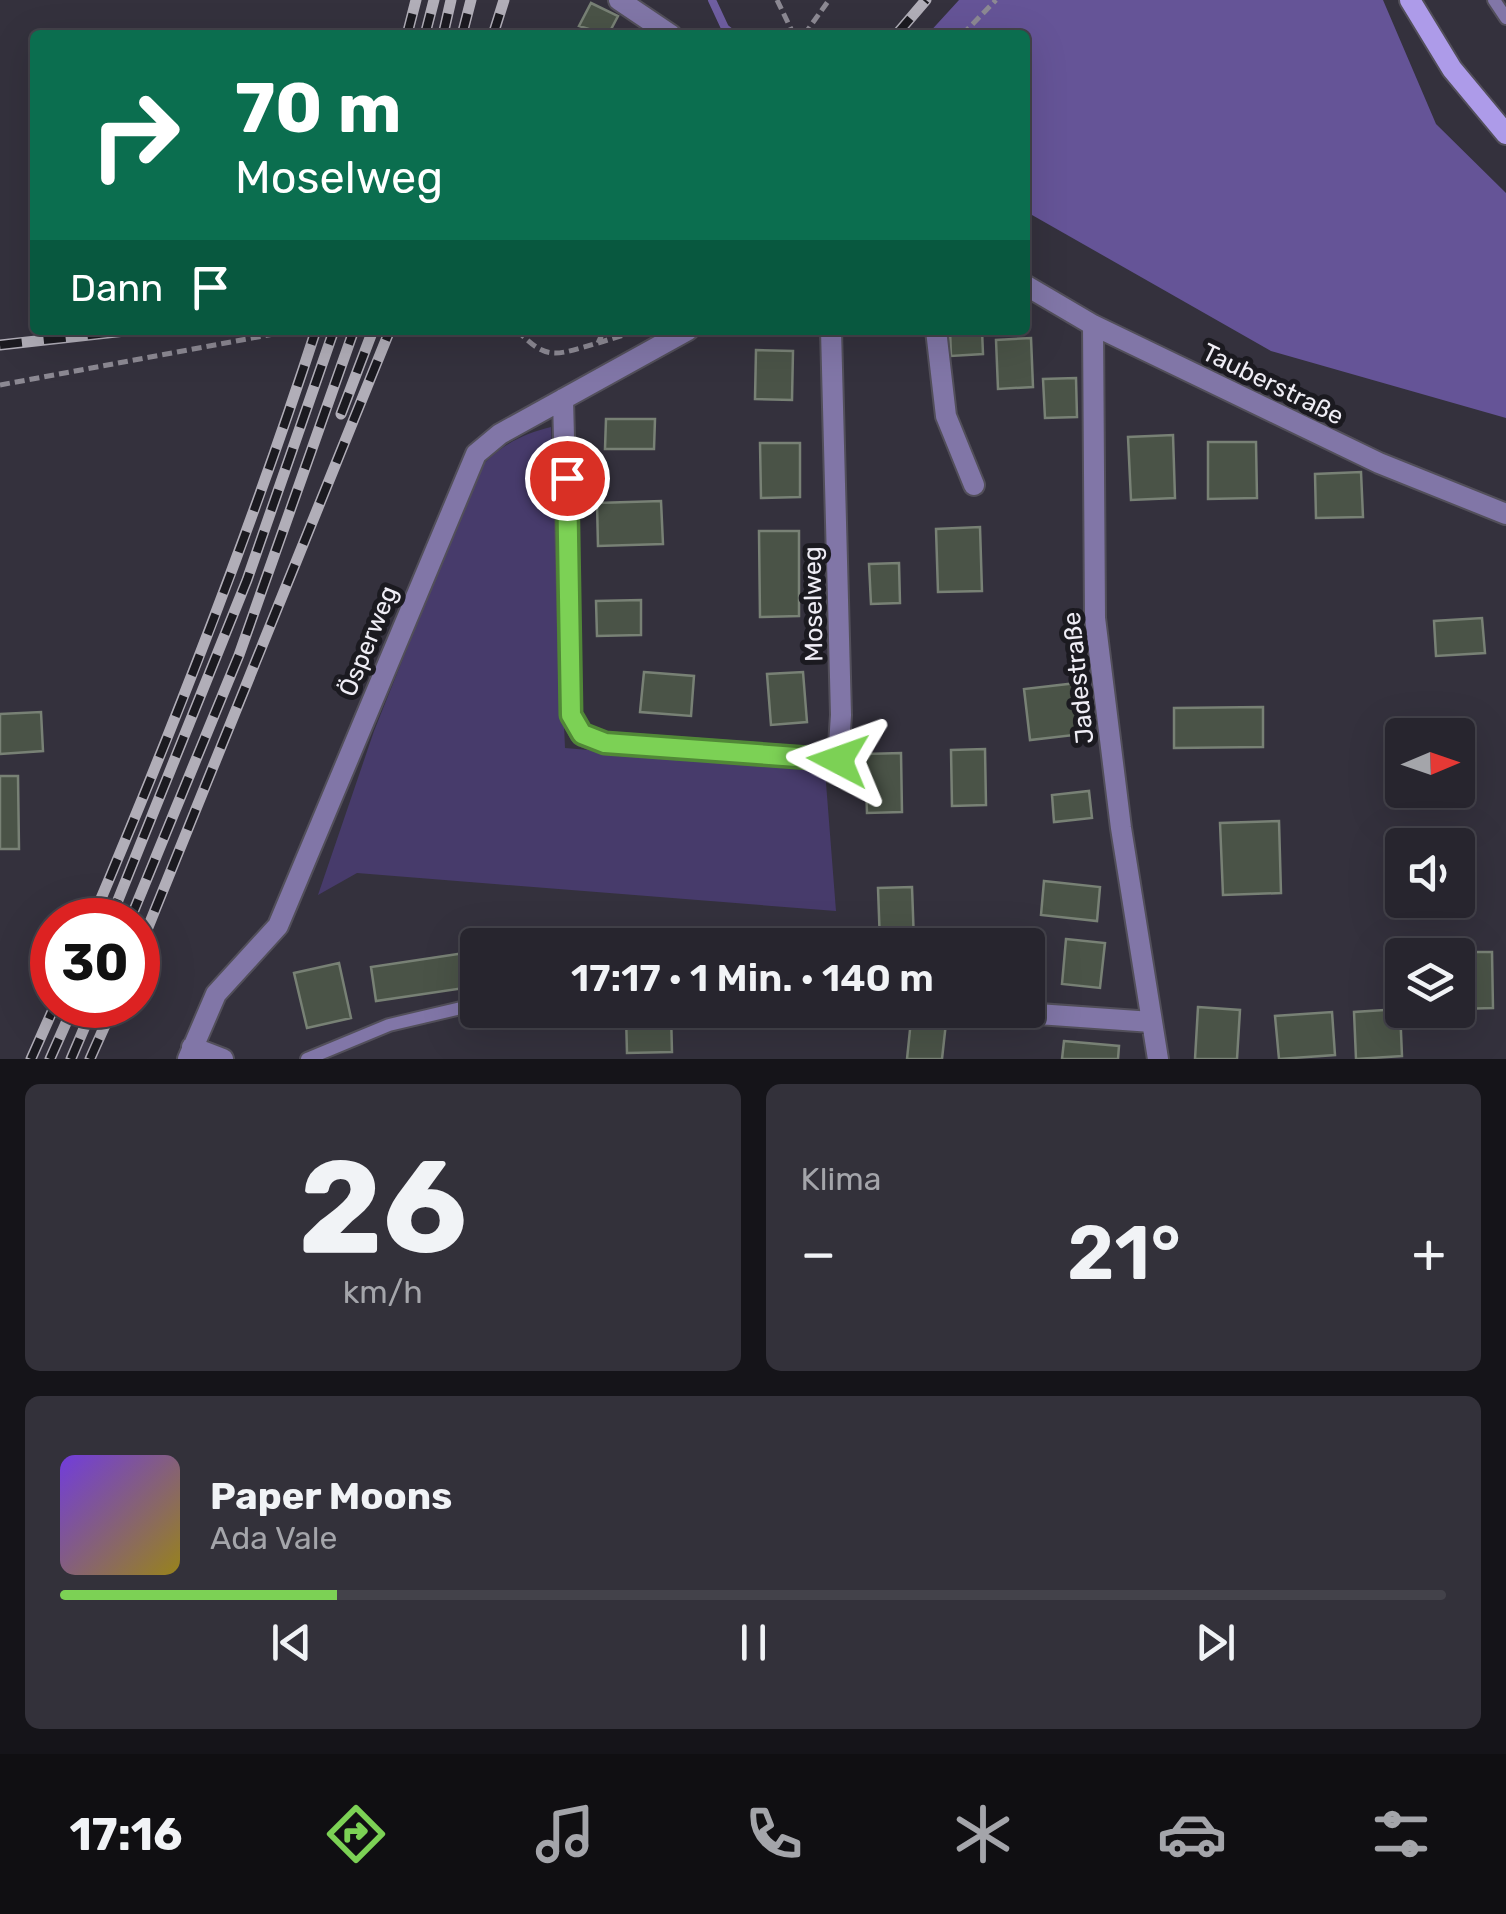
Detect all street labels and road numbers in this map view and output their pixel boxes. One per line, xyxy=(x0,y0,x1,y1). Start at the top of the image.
street label: Tauberstraße xyxy=(1198,337,1348,431)
street label: Moselweg xyxy=(797,546,829,662)
street label: Ösperweg xyxy=(333,581,403,701)
street label: Jadestraße xyxy=(1057,610,1099,746)

